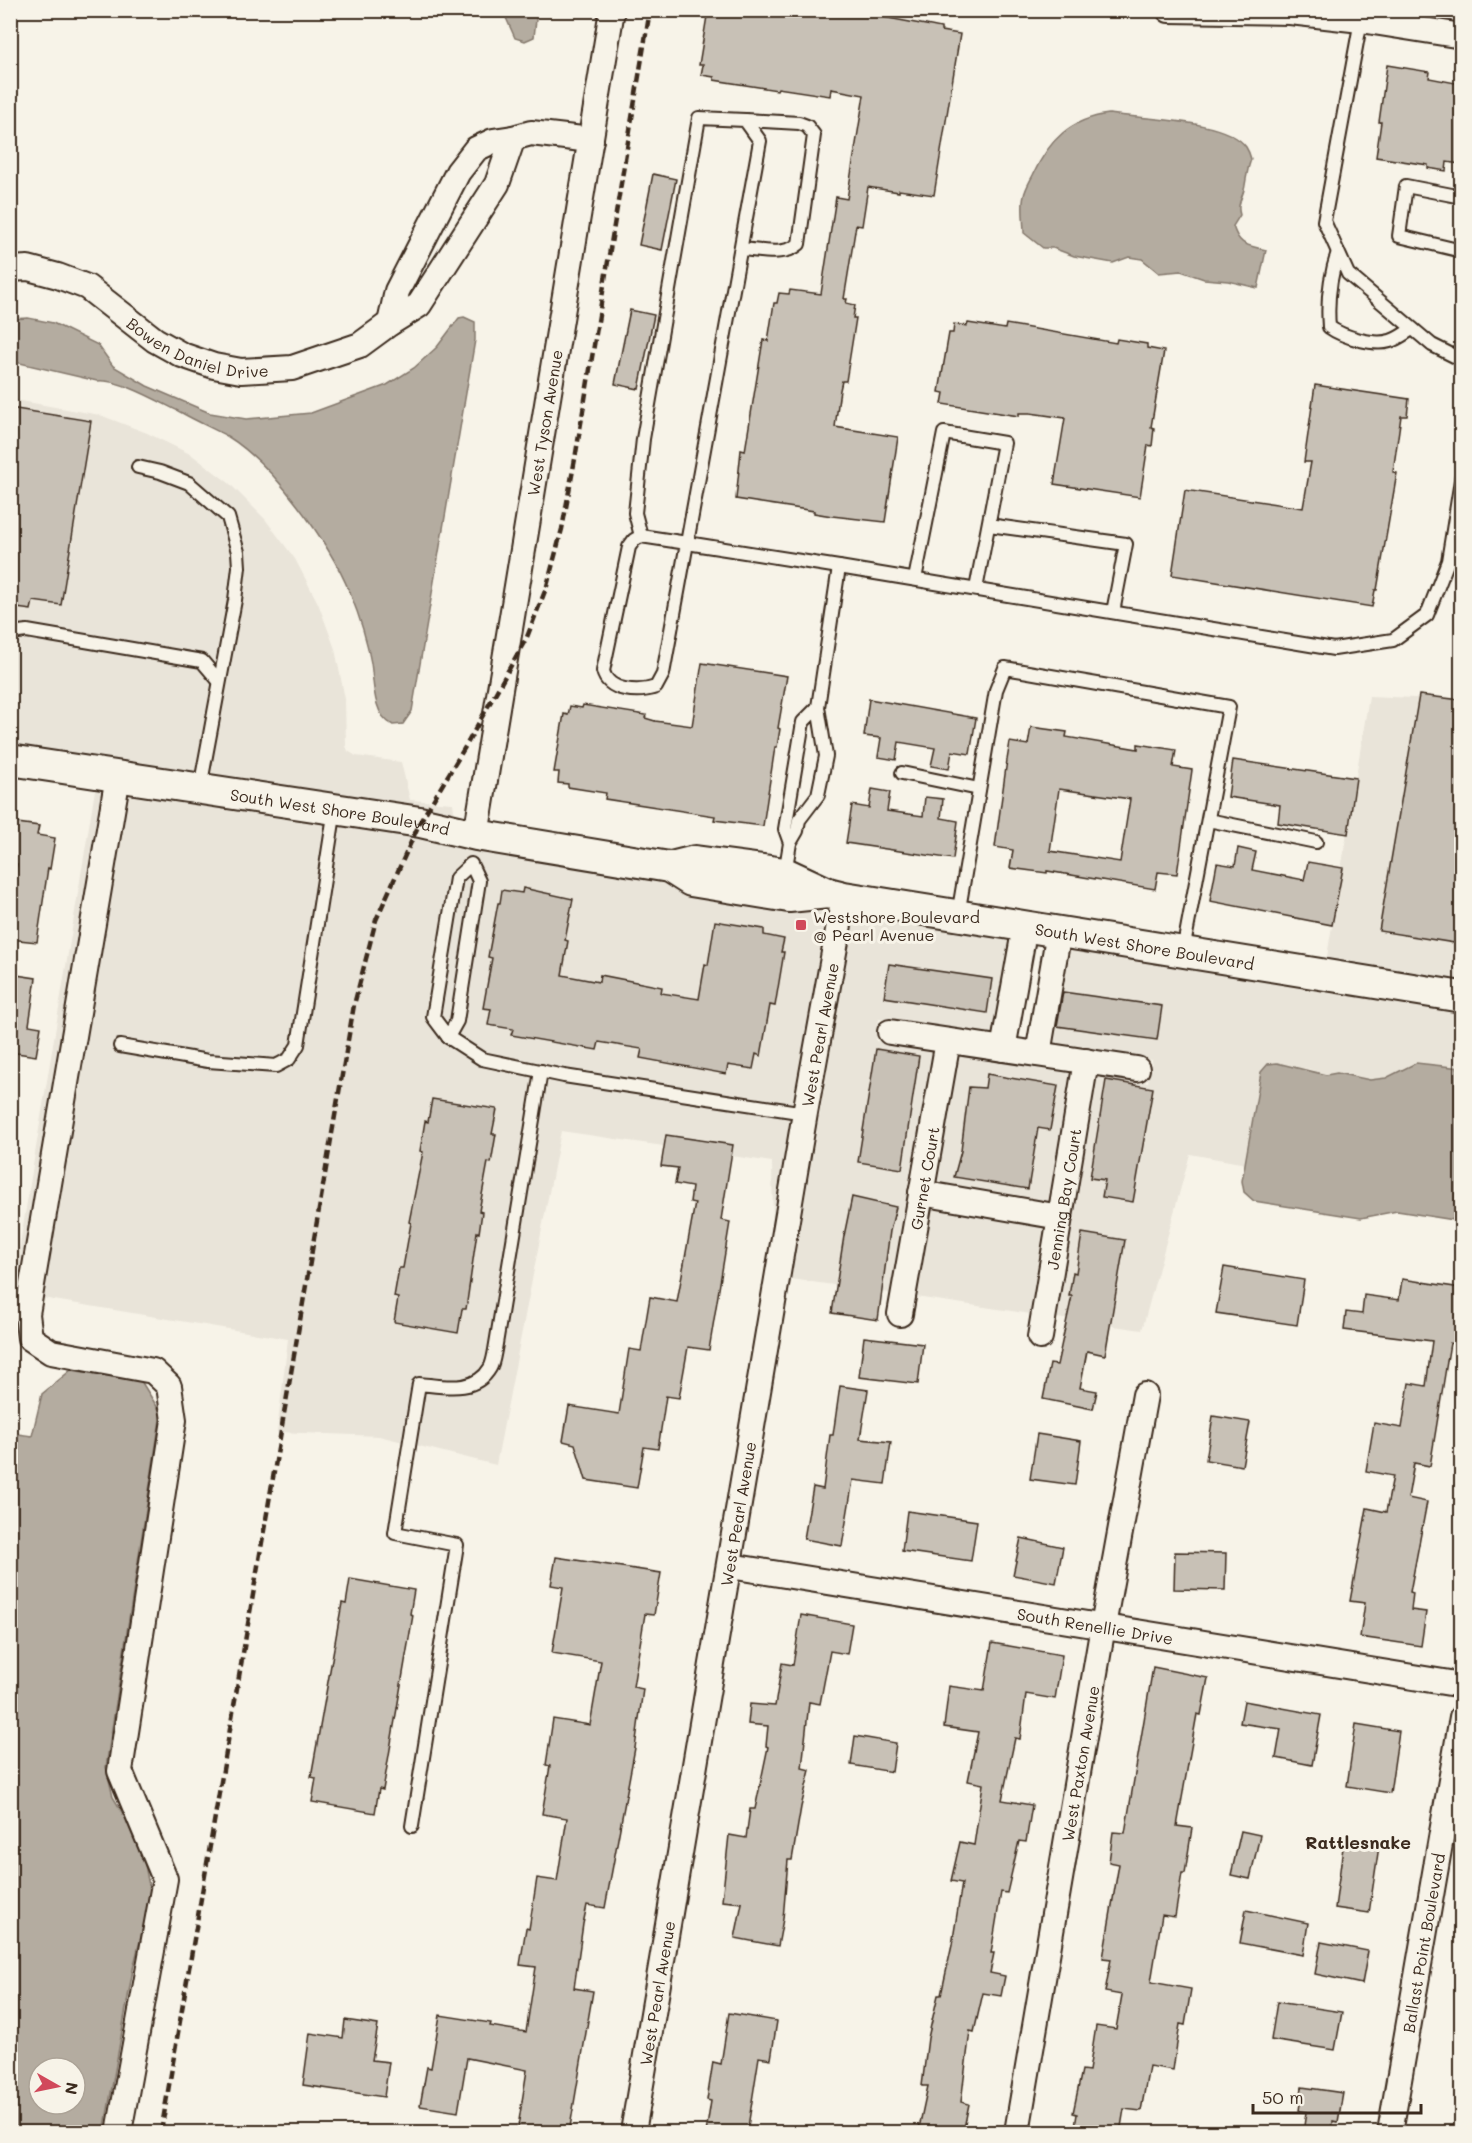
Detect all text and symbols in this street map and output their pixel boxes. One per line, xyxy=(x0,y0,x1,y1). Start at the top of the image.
street label: Bowen Daniel Drive xyxy=(123,312,269,382)
street label: West Tyson Avenue xyxy=(522,348,566,497)
street label: South West Shore Boulevard xyxy=(229,783,452,839)
place label: Westshore Boulevard @ Pearl Avenue xyxy=(813,906,980,945)
marker: Westshore Boulevard @ Pearl Avenue xyxy=(794,918,808,932)
street label: South West Shore Boulevard xyxy=(1034,918,1256,974)
street label: West Pearl Avenue xyxy=(796,961,842,1108)
street label: Gurnet Court xyxy=(905,1125,943,1231)
street label: Jenning Bay Court xyxy=(1041,1127,1085,1271)
street label: West Pearl Avenue xyxy=(715,1440,760,1588)
street label: South Renellie Drive xyxy=(1016,1602,1175,1648)
street label: West Paxton Avenue xyxy=(1056,1684,1103,1843)
district label: Rattlesnake xyxy=(1305,1830,1411,1854)
street label: Ballast Point Boulevard xyxy=(1397,1851,1449,2034)
street label: West Pearl Avenue xyxy=(634,1919,679,2067)
north arrow xyxy=(27,2056,87,2116)
scale bar xyxy=(1253,2077,1421,2115)
text: N xyxy=(61,2081,84,2096)
text: 50 m xyxy=(1262,2085,1304,2109)

